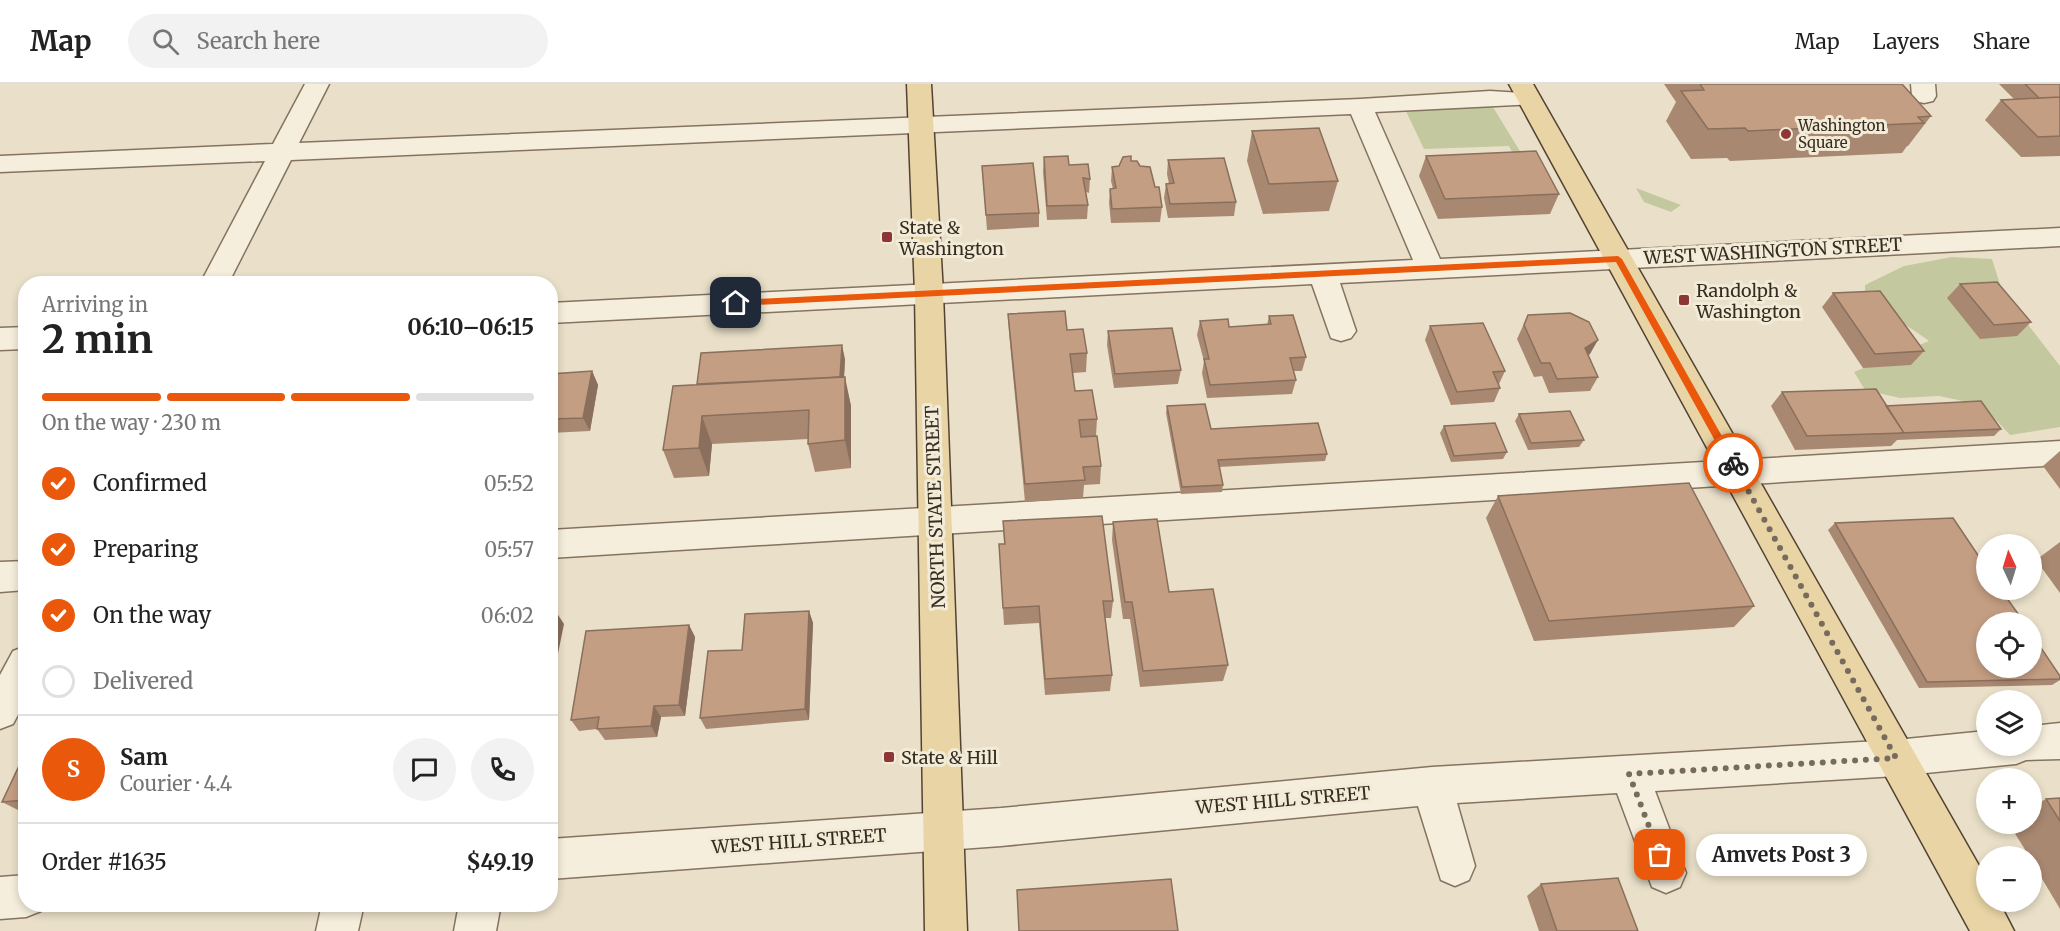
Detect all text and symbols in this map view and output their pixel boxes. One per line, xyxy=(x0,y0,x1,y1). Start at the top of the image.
search box xyxy=(128,14,548,68)
text: Map xyxy=(30,23,92,59)
icon: search xyxy=(149,25,182,58)
text: Search here xyxy=(197,27,320,55)
text: Map xyxy=(1795,28,1840,55)
text: Layers xyxy=(1873,28,1940,55)
text: Share xyxy=(1973,28,2030,55)
place label: Washington Square xyxy=(1797,116,1886,152)
marker: Washington Square xyxy=(1779,127,1793,141)
place label: State & Washington xyxy=(898,216,1004,260)
marker: State & Washington xyxy=(880,230,894,244)
street label: WEST WASHINGTON STREET xyxy=(1642,233,1903,269)
pin xyxy=(710,277,761,328)
place label: Randolph & Washington xyxy=(1695,279,1801,323)
icon: home xyxy=(719,286,752,319)
text: Arriving in xyxy=(42,292,148,317)
marker: Randolph & Washington xyxy=(1677,293,1691,307)
text: 06:10–06:15 xyxy=(407,313,534,341)
text: 2 min xyxy=(42,315,153,364)
street label: NORTH STATE STREET xyxy=(920,405,950,609)
text: On the way · 230 m xyxy=(42,410,221,435)
courier xyxy=(1703,433,1763,493)
icon: bike xyxy=(1717,447,1750,480)
icon: check xyxy=(42,467,75,500)
text: Confirmed xyxy=(93,469,207,497)
text: 05:52 xyxy=(484,471,534,496)
icon: check xyxy=(42,533,75,566)
north arrow xyxy=(1976,534,2042,600)
map controls xyxy=(1976,534,2042,912)
text: Preparing xyxy=(93,535,198,563)
text: 05:57 xyxy=(484,537,534,562)
icon: check xyxy=(42,599,75,632)
text: On the way xyxy=(93,601,211,629)
text: 06:02 xyxy=(481,603,534,628)
button: locate xyxy=(1976,612,2042,678)
text: Delivered xyxy=(93,667,193,695)
button: layers xyxy=(1976,690,2042,756)
button: chat xyxy=(393,738,456,801)
button: phone xyxy=(471,738,534,801)
text: Sam xyxy=(120,743,168,771)
place label: State & Hill xyxy=(901,746,998,769)
marker: State & Hill xyxy=(882,750,896,764)
text: S xyxy=(67,755,80,783)
button: + xyxy=(1976,768,2042,834)
text: Courier · 4.4 xyxy=(120,771,232,796)
street label: WEST HILL STREET xyxy=(1194,781,1372,819)
street label: WEST HILL STREET xyxy=(710,823,888,859)
pin xyxy=(1634,829,1685,880)
callout: Amvets Post 3 xyxy=(1696,834,1867,876)
icon: bag xyxy=(1643,838,1676,871)
text: Amvets Post 3 xyxy=(1712,842,1851,867)
button: − xyxy=(1976,846,2042,912)
text: Order #1635 xyxy=(42,848,167,876)
text: $49.19 xyxy=(466,848,534,876)

